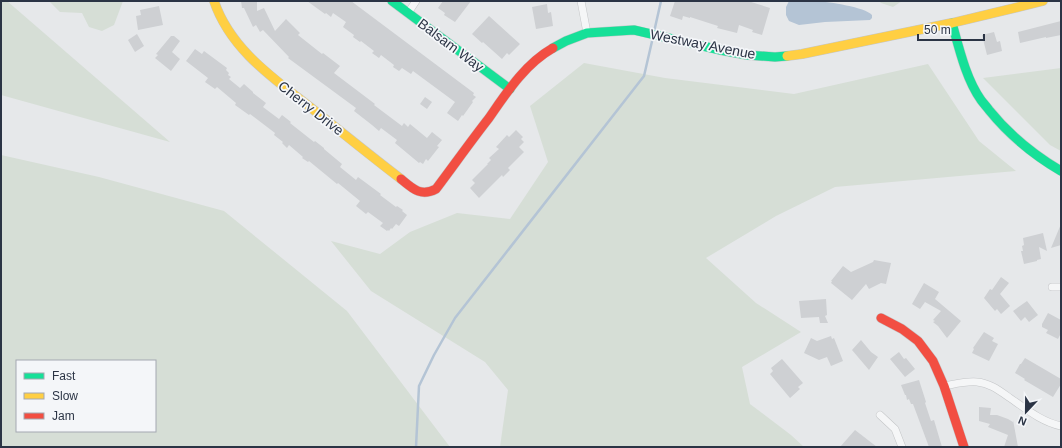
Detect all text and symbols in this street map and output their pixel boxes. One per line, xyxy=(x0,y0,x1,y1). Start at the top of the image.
street label: Balsam Way xyxy=(415,15,487,75)
scale bar xyxy=(918,16,984,42)
text: 50 m xyxy=(924,23,951,37)
street label: Westway Avenue xyxy=(649,26,757,62)
street label: Cherry Drive xyxy=(275,78,347,139)
legend xyxy=(16,360,156,432)
text: Fast xyxy=(52,369,76,383)
text: Slow xyxy=(52,389,78,403)
north arrow xyxy=(1006,392,1046,432)
text: Jam xyxy=(52,409,75,423)
text: N xyxy=(1016,414,1028,428)

